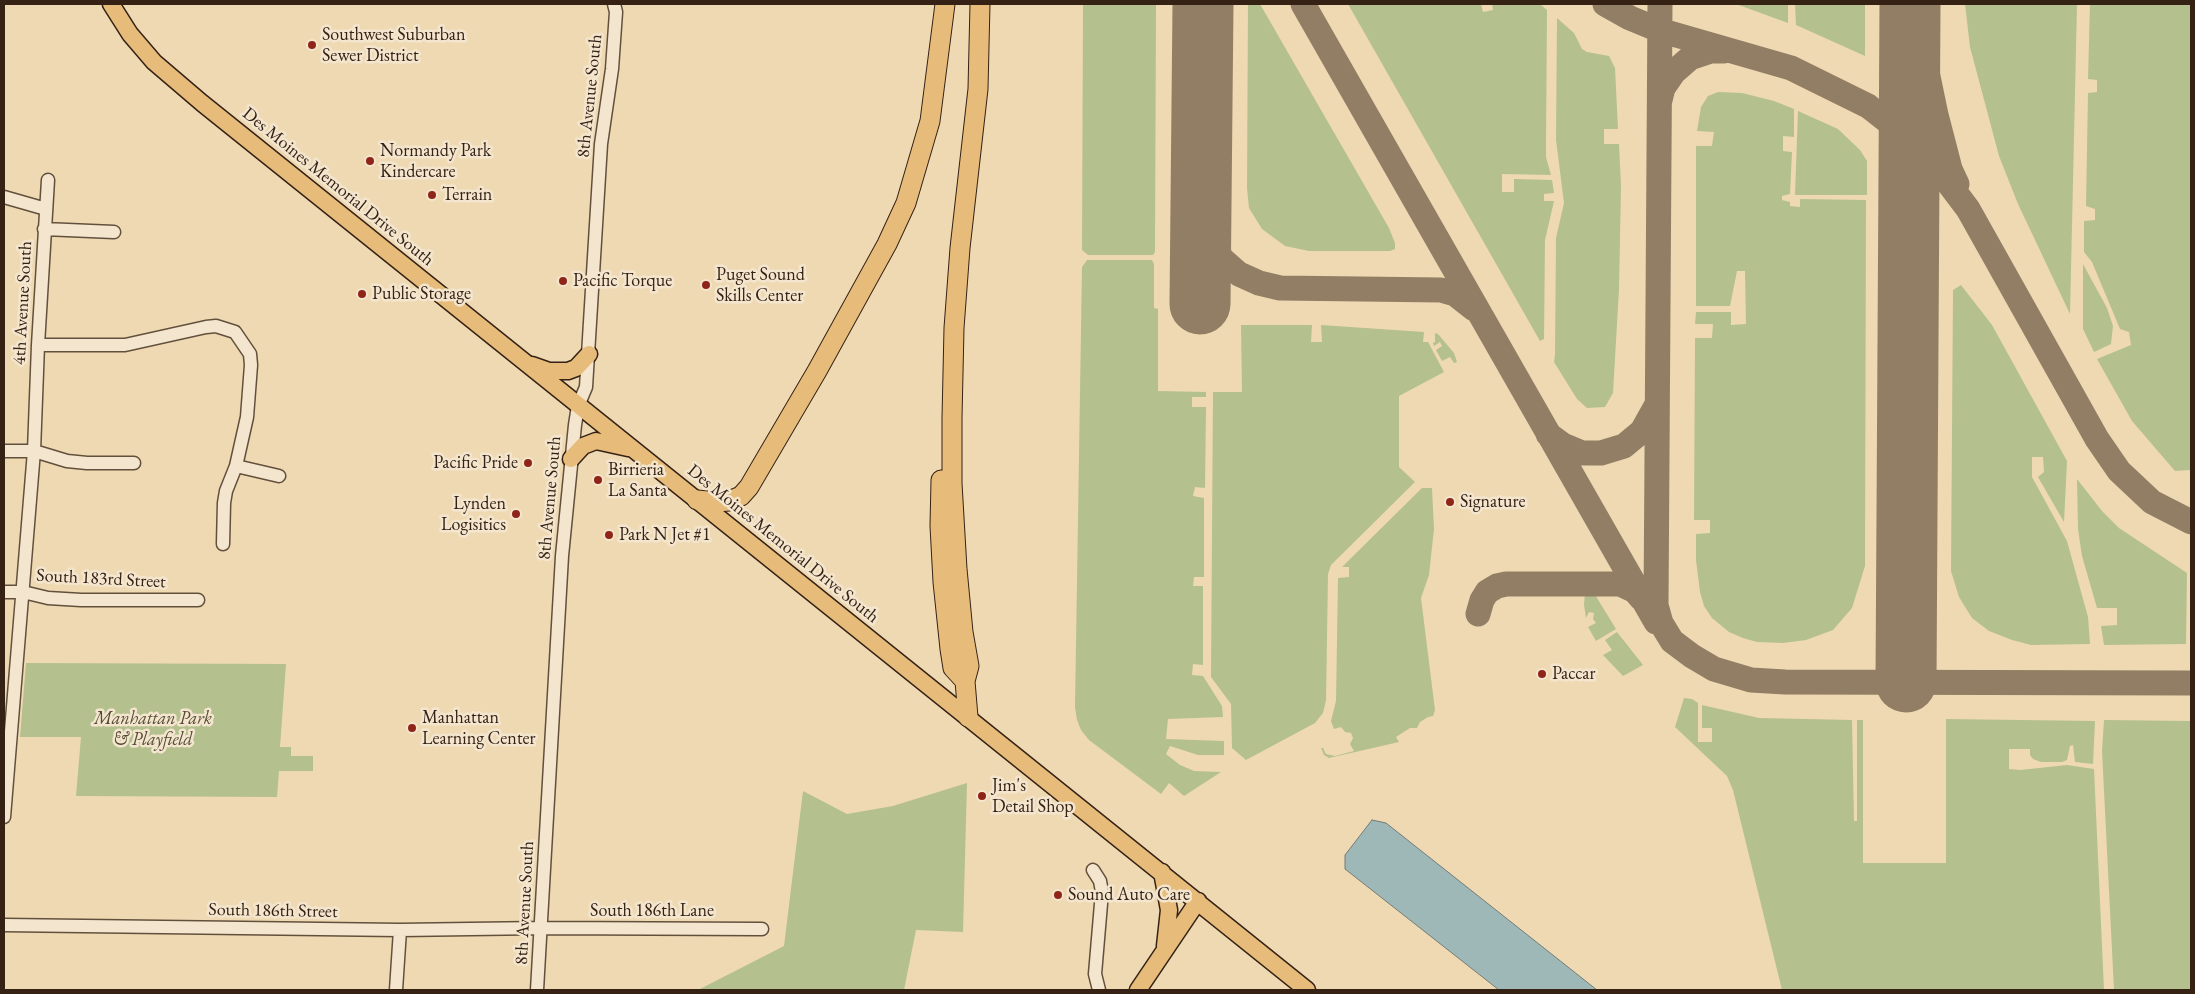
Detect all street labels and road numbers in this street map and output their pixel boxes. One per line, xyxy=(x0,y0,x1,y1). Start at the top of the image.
street label: 8th Avenue South xyxy=(573,33,607,159)
street label: Des Moines Memorial Drive South xyxy=(238,103,438,271)
street label: 4th Avenue South xyxy=(9,240,37,366)
street label: 8th Avenue South xyxy=(534,435,566,561)
street label: Des Moines Memorial Drive South xyxy=(683,460,883,628)
street label: South 183rd Street xyxy=(36,565,166,593)
street label: 8th Avenue South xyxy=(511,840,539,966)
street label: South 186th Street xyxy=(208,899,338,923)
street label: South 186th Lane xyxy=(590,900,714,922)

